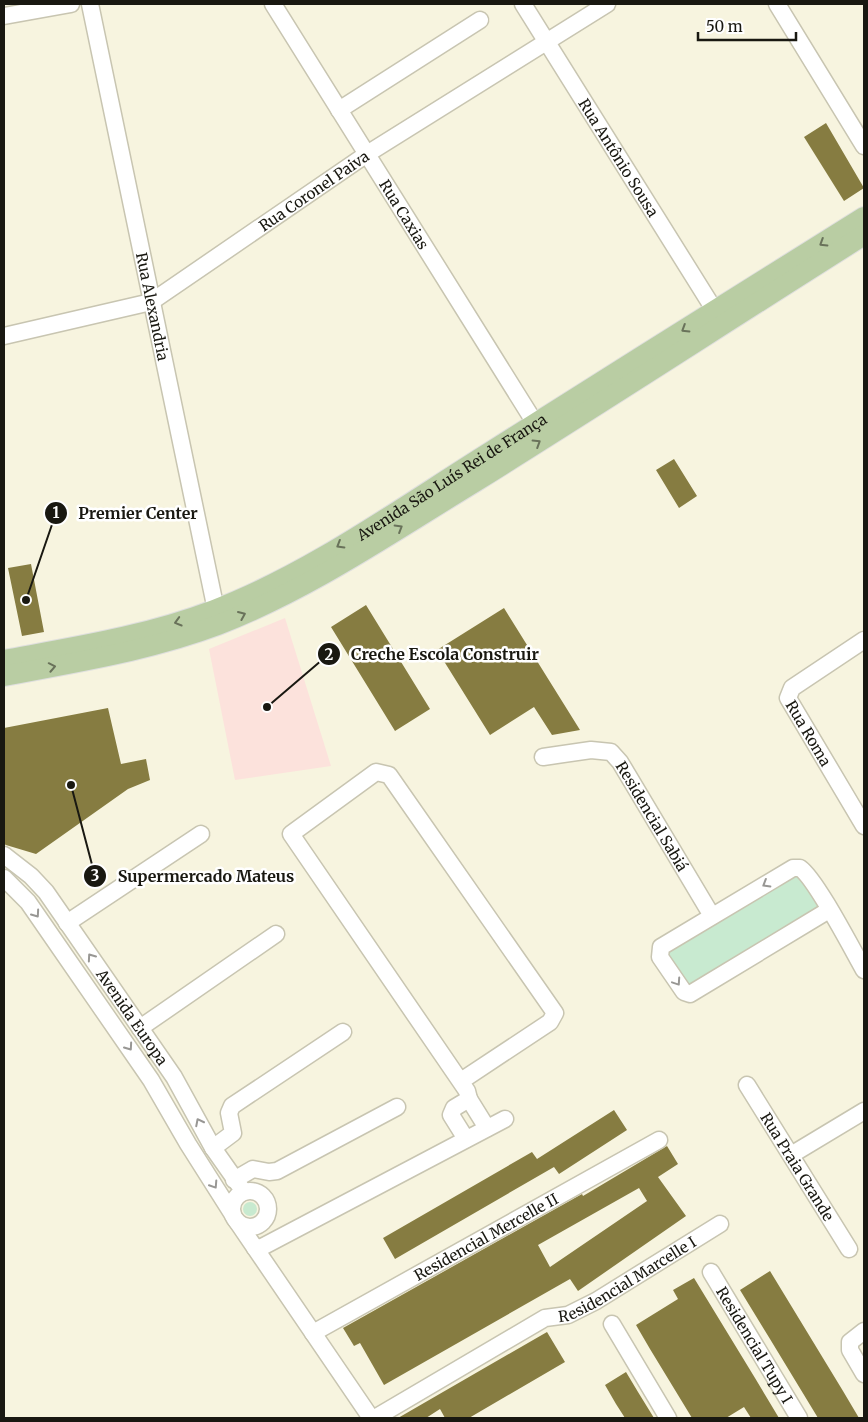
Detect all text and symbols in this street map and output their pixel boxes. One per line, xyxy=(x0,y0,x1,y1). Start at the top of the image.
scale bar xyxy=(698,10,796,42)
text: 50 m xyxy=(706,17,743,36)
street label: Rua Antônio Sousa xyxy=(575,95,663,220)
street label: Rua Coronel Paiva xyxy=(255,146,372,235)
street label: Rua Caxias xyxy=(376,176,433,253)
one-way arrow xyxy=(819,237,829,246)
street label: Rua Alexandria xyxy=(132,251,173,362)
one-way arrow xyxy=(682,323,691,333)
street label: Avenida São Luís Rei de França xyxy=(352,409,550,545)
one-way arrow xyxy=(532,439,541,449)
callout: Premier Center xyxy=(43,497,208,528)
text: 1 xyxy=(53,503,60,522)
text: Premier Center xyxy=(78,503,198,523)
one-way arrow xyxy=(394,525,403,535)
one-way arrow xyxy=(336,539,345,549)
one-way arrow xyxy=(237,610,246,621)
one-way arrow xyxy=(174,617,182,627)
callout: Creche Escola Construir xyxy=(316,639,549,670)
text: Creche Escola Construir xyxy=(351,644,539,664)
text: 2 xyxy=(325,645,334,664)
one-way arrow xyxy=(47,662,56,672)
street label: Rua Roma xyxy=(782,697,836,769)
street label: Residencial Sabiá xyxy=(612,758,692,875)
callout: Supermercado Mateus xyxy=(83,861,304,892)
text: 3 xyxy=(91,866,99,885)
text: Supermercado Mateus xyxy=(118,866,294,886)
one-way arrow xyxy=(762,877,771,887)
one-way arrow xyxy=(30,908,40,917)
one-way arrow xyxy=(88,953,97,963)
street label: Avenida Europa xyxy=(92,964,172,1069)
one-way arrow xyxy=(671,976,680,985)
one-way arrow xyxy=(123,1041,132,1051)
street label: Rua Praia Grande xyxy=(757,1109,839,1224)
one-way arrow xyxy=(195,1118,205,1127)
one-way arrow xyxy=(208,1180,217,1189)
street label: Residencial Mercelle II xyxy=(411,1189,561,1284)
street label: Residencial Marcelle I xyxy=(557,1232,699,1326)
street label: Residencial Tupy I xyxy=(712,1283,797,1407)

